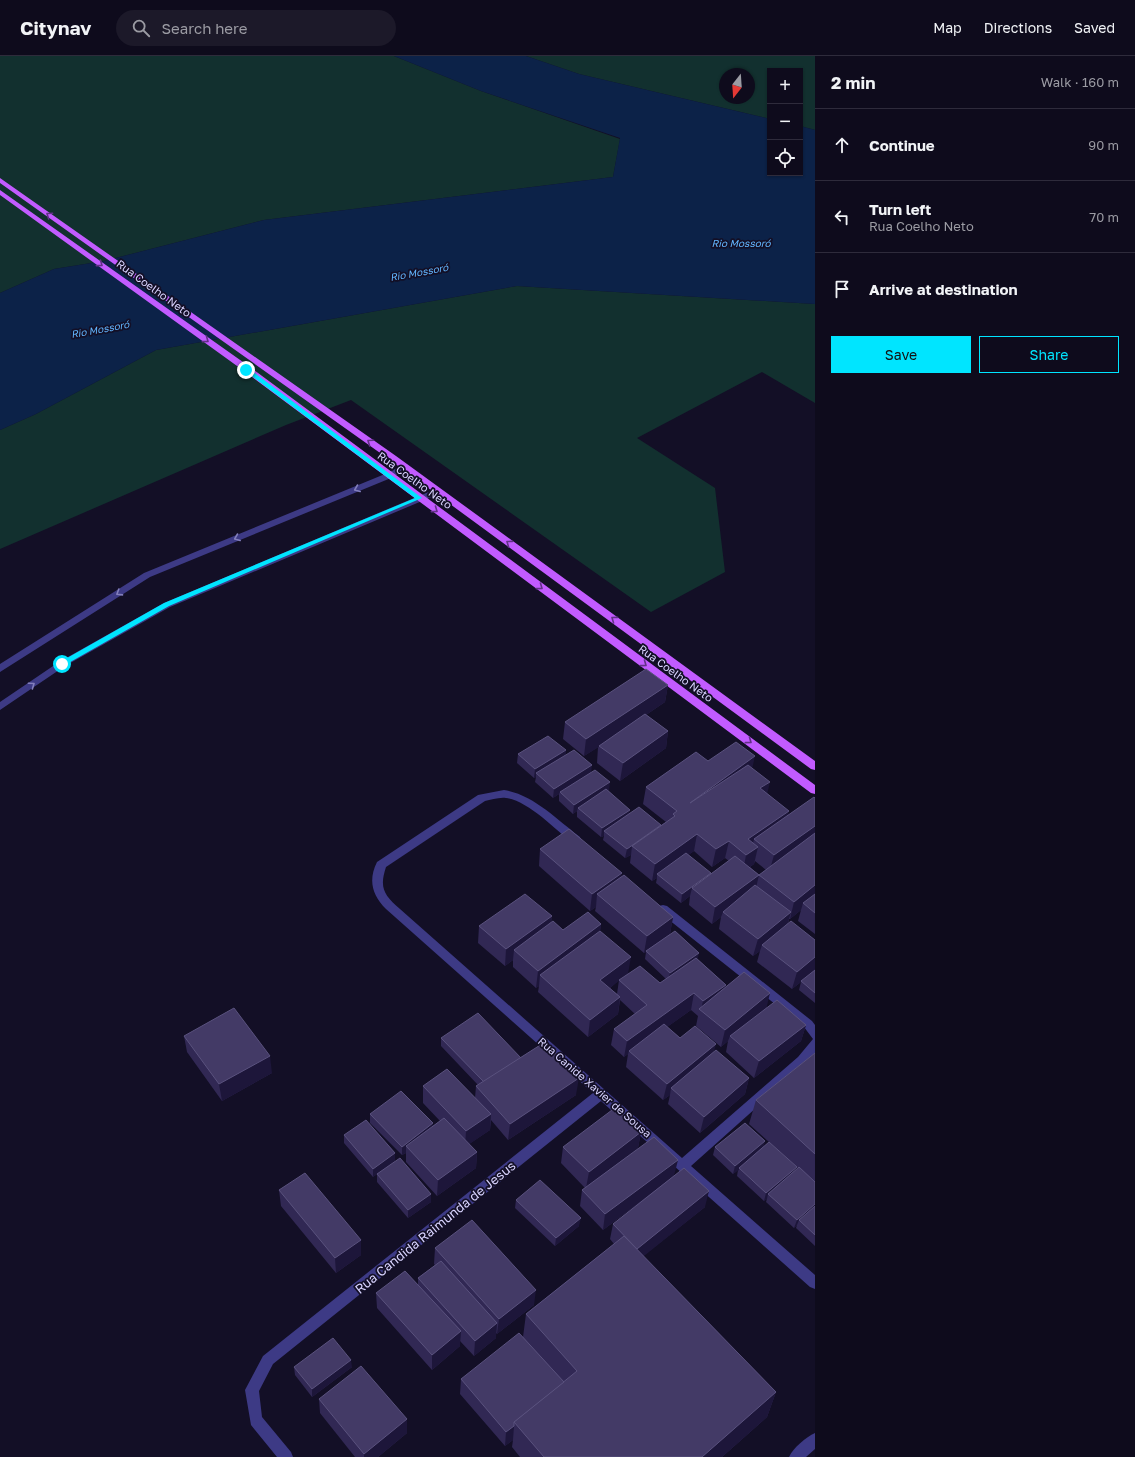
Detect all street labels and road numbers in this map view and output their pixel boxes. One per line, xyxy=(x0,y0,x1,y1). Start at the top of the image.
street label: Rua Coelho Neto xyxy=(114,257,194,320)
street label: Rua Coelho Neto xyxy=(375,449,455,512)
street label: Rua Coelho Neto xyxy=(636,642,716,705)
street label: Rua Canide Xavier de Sousa xyxy=(536,1034,654,1140)
street label: Rua Candida Raimunda de Jesus xyxy=(351,1157,519,1297)

